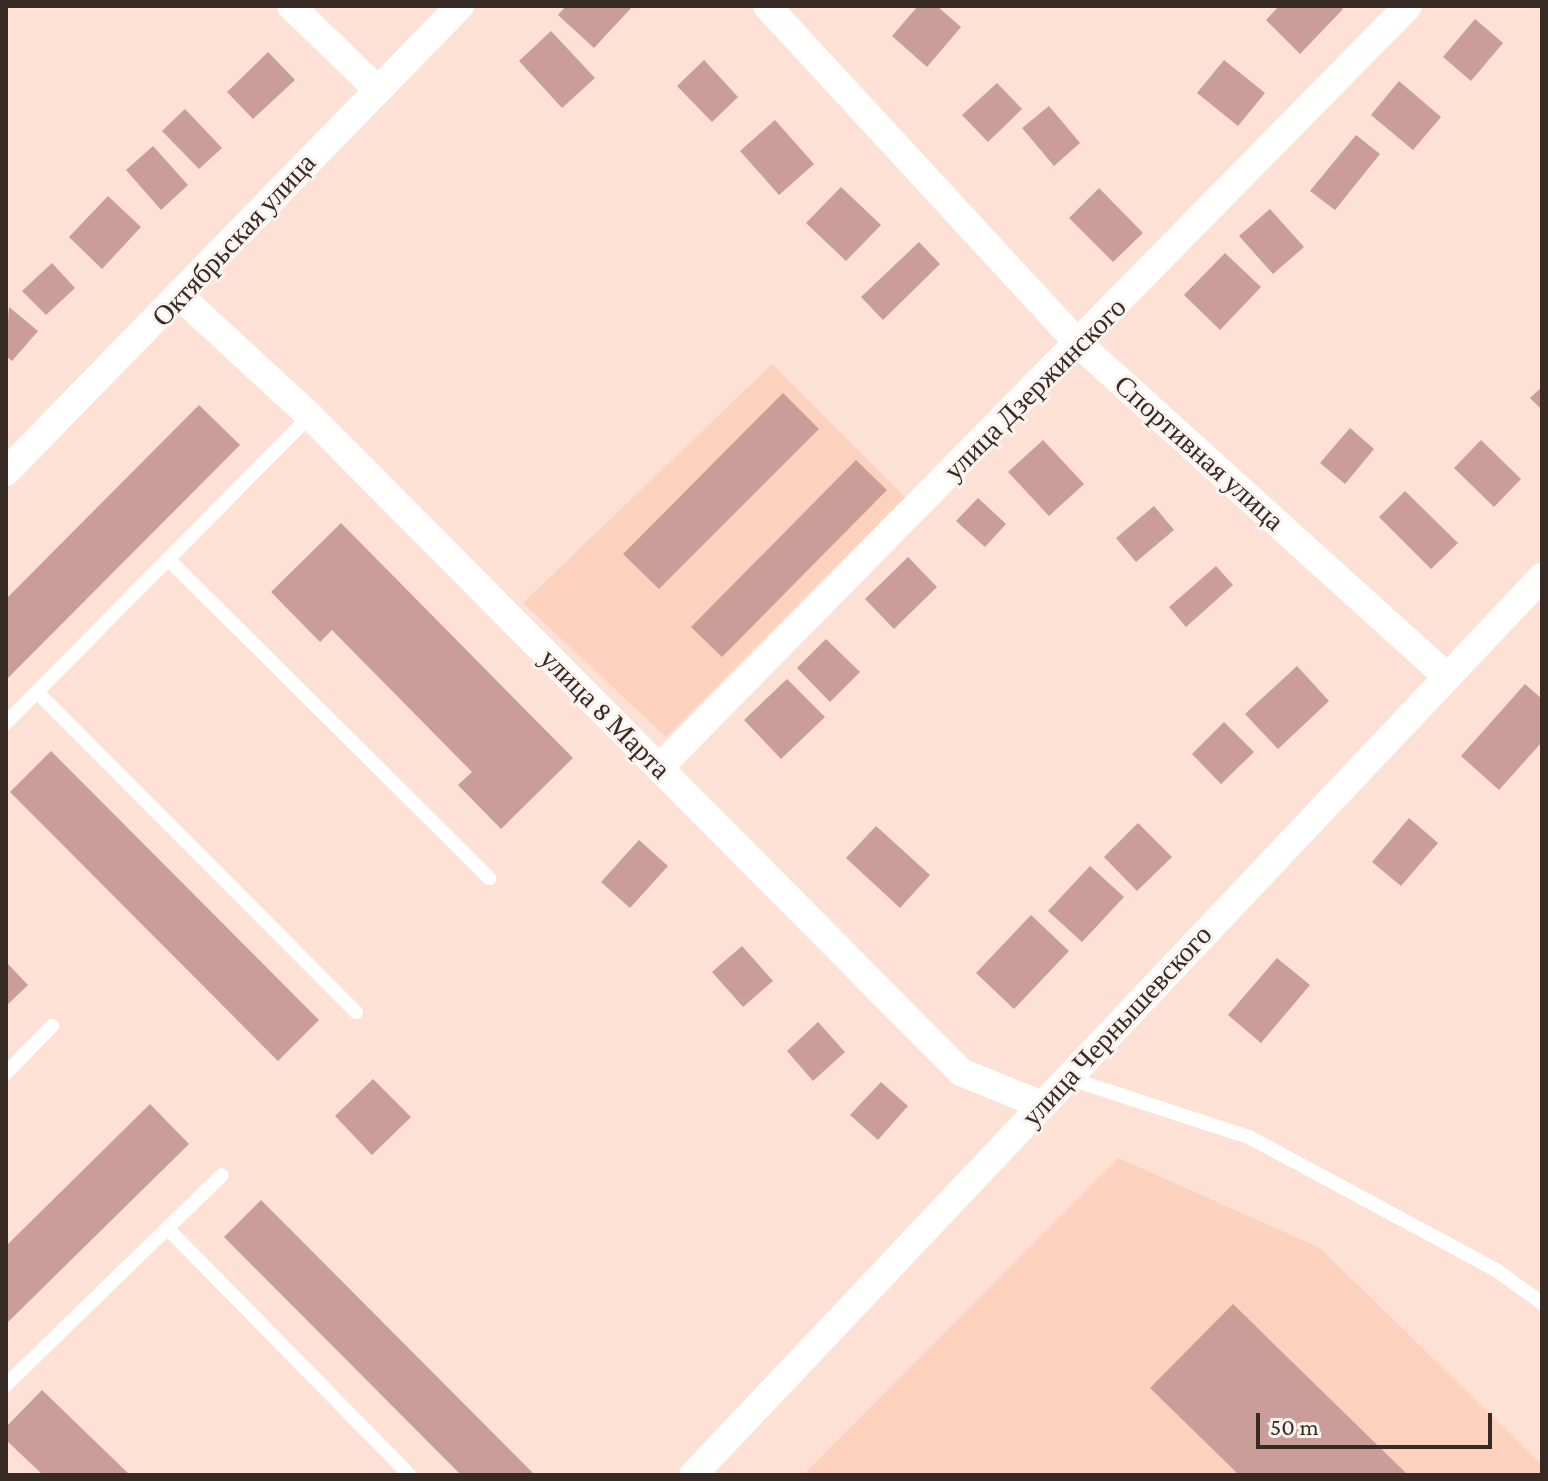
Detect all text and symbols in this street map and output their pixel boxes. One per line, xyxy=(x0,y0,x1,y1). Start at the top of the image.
street label: Октябрьская улица xyxy=(145,146,323,334)
street label: улица Дзержинского xyxy=(937,291,1133,487)
street label: Спортивная улица xyxy=(1107,368,1291,538)
street label: улица 8 Марта xyxy=(533,642,677,786)
street label: улица Чернышевского xyxy=(1015,918,1219,1134)
scale bar xyxy=(1260,1397,1496,1447)
text: 50 m xyxy=(1270,1413,1319,1440)

